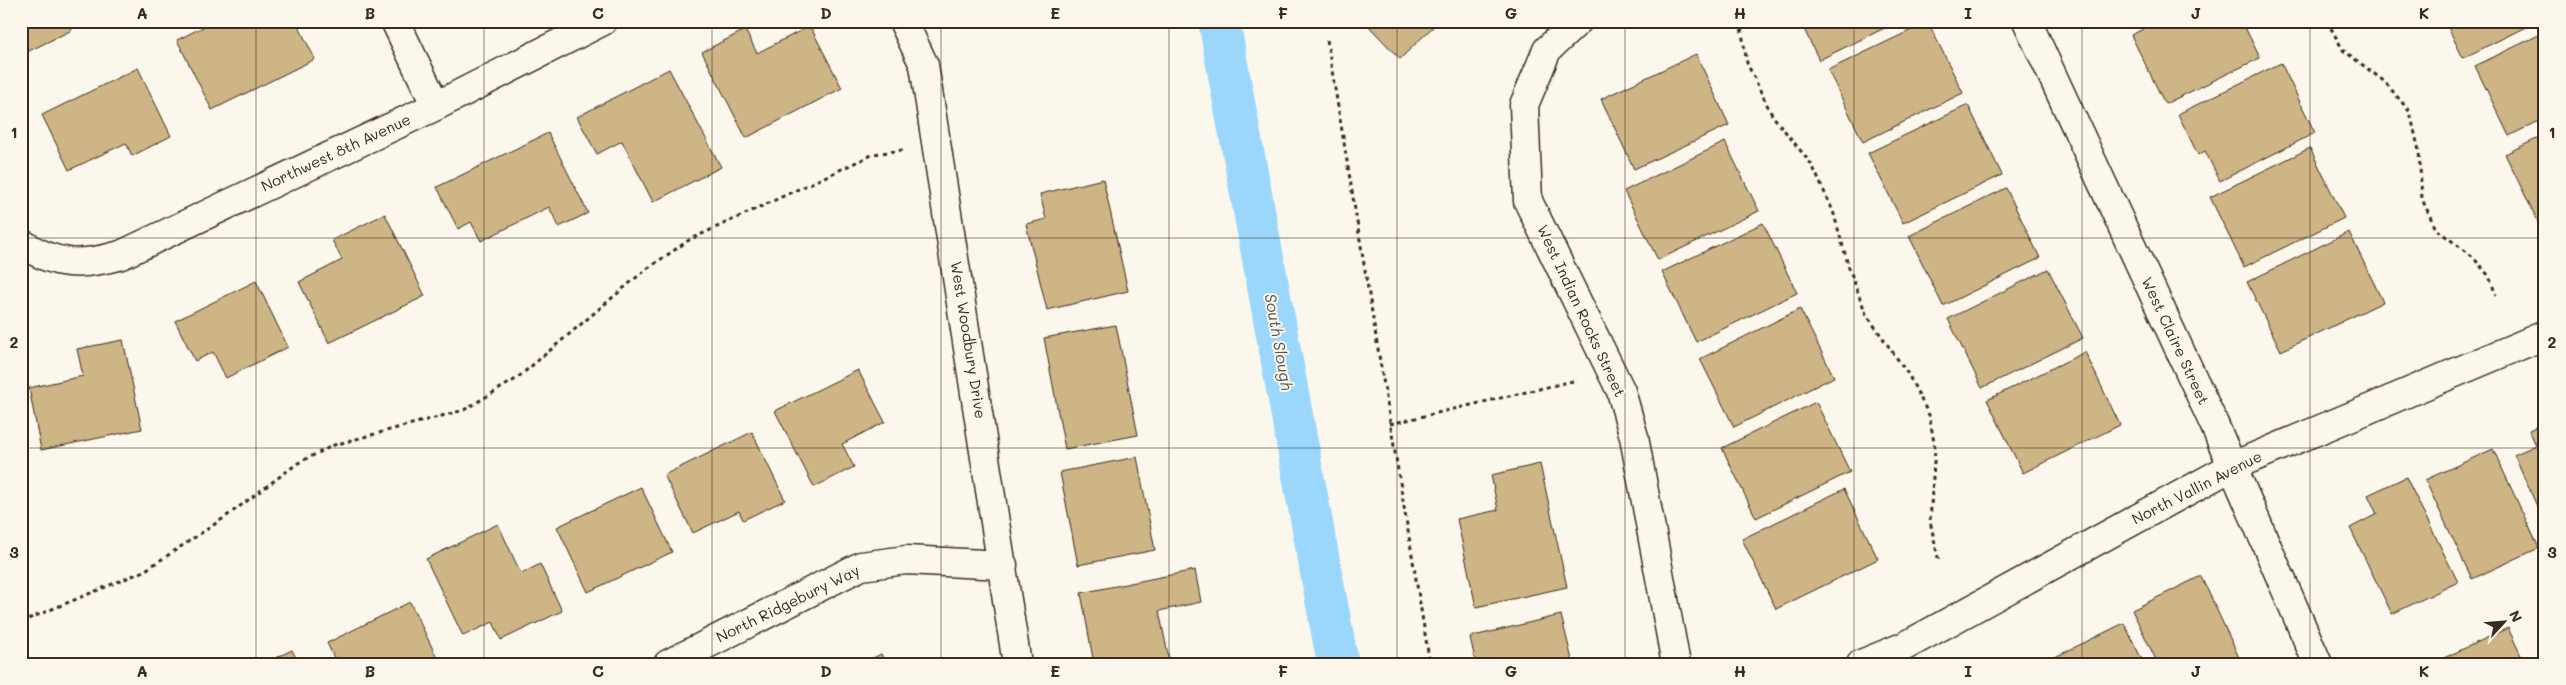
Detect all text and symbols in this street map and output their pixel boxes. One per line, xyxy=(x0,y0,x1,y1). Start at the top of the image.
text: A xyxy=(136,2,148,23)
text: B xyxy=(365,2,375,23)
text: C xyxy=(592,2,604,23)
text: D xyxy=(820,2,832,23)
text: E xyxy=(1050,2,1060,23)
text: F xyxy=(1278,2,1288,23)
text: G xyxy=(1505,2,1517,23)
text: H xyxy=(1734,2,1746,23)
text: I xyxy=(1964,2,1972,23)
text: J xyxy=(2191,2,2201,23)
text: K xyxy=(2419,2,2429,23)
street label: Northwest 8th Avenue xyxy=(257,109,414,196)
text: 1 xyxy=(10,121,18,142)
text: 1 xyxy=(2548,121,2556,142)
street label: West Indian Rocks Street xyxy=(1533,221,1631,400)
street label: West Woodbury Drive xyxy=(947,260,991,420)
street label: West Claire Street xyxy=(2137,273,2214,408)
water label: South Slough xyxy=(1261,292,1298,392)
text: 2 xyxy=(10,331,19,352)
text: 2 xyxy=(2548,331,2557,352)
street label: North Vallin Avenue xyxy=(2128,446,2265,529)
text: 3 xyxy=(9,541,19,562)
text: 3 xyxy=(2547,541,2557,562)
street label: North Ridgebury Way xyxy=(712,560,863,647)
north arrow xyxy=(2478,598,2528,648)
text: N xyxy=(2505,607,2527,625)
text: A xyxy=(136,660,148,681)
text: B xyxy=(365,660,375,681)
text: C xyxy=(592,660,604,681)
text: D xyxy=(820,660,832,681)
text: E xyxy=(1050,660,1060,681)
text: F xyxy=(1278,660,1288,681)
text: G xyxy=(1505,660,1517,681)
text: H xyxy=(1734,660,1746,681)
text: I xyxy=(1964,660,1972,681)
text: J xyxy=(2191,660,2201,681)
text: K xyxy=(2419,660,2429,681)

